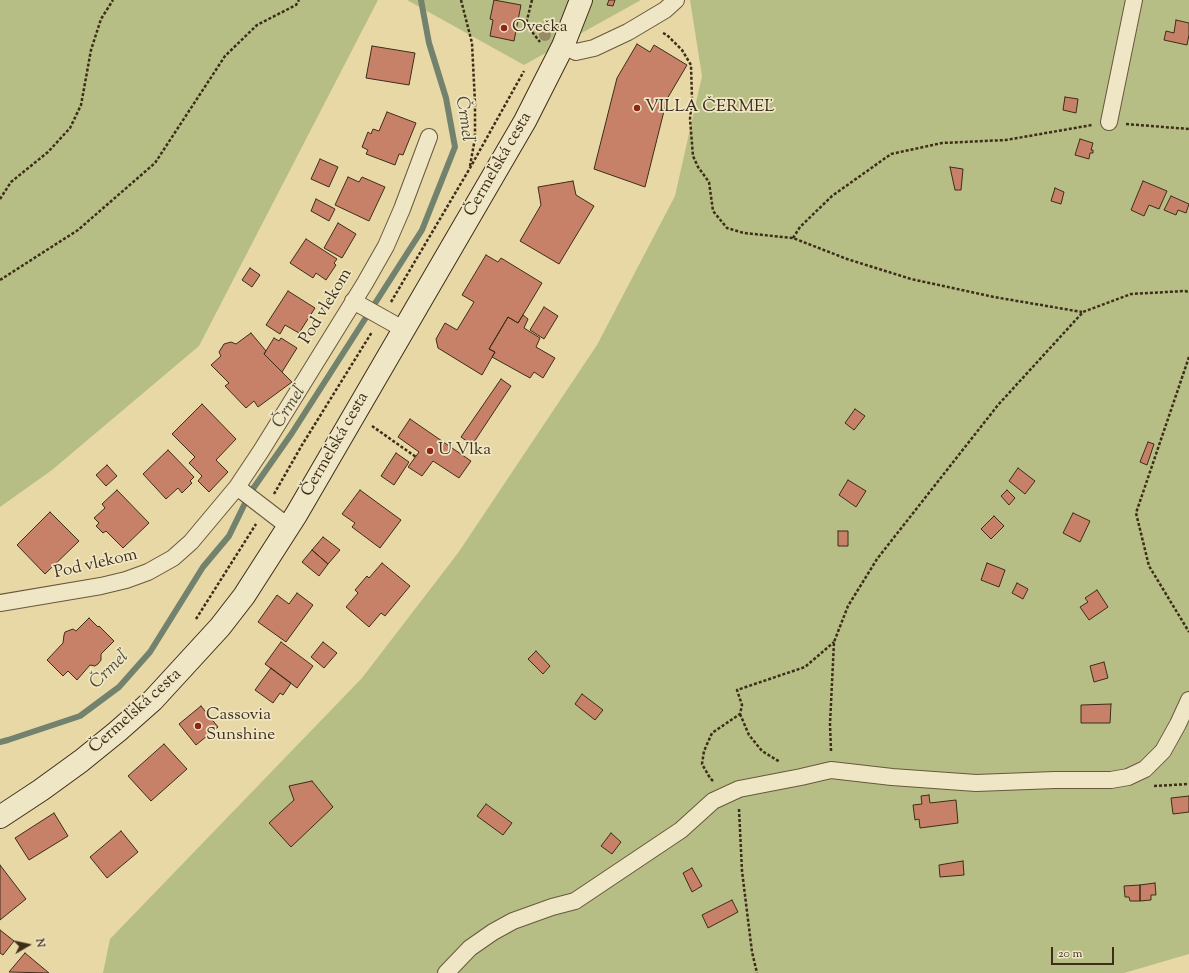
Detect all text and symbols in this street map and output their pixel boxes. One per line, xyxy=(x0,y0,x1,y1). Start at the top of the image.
place label: Ovečka xyxy=(512,18,568,38)
marker: Ovečka xyxy=(499,23,509,33)
water label: Črmeľ xyxy=(449,95,477,143)
place label: VILLA ČERMEĽ xyxy=(645,98,775,118)
marker: VILLA ČERMEĽ xyxy=(632,103,642,113)
street label: Čermeľská cesta xyxy=(461,109,537,221)
street label: Pod vlekom xyxy=(296,265,358,349)
water label: Črmeľ xyxy=(269,383,311,433)
street label: Čermeľská cesta xyxy=(298,389,374,501)
place label: U Vlka xyxy=(438,441,491,461)
marker: U Vlka xyxy=(425,446,435,456)
street label: Pod vlekom xyxy=(52,546,140,584)
water label: Črmeľ xyxy=(86,647,134,695)
street label: Čermeľská cesta xyxy=(86,665,186,759)
place label: Cassovia Sunshine xyxy=(206,706,275,746)
marker: Cassovia Sunshine xyxy=(193,721,203,731)
north arrow xyxy=(8,925,48,965)
text: N xyxy=(31,938,48,949)
scale bar xyxy=(1053,939,1116,965)
text: 20 m xyxy=(1058,945,1082,963)

